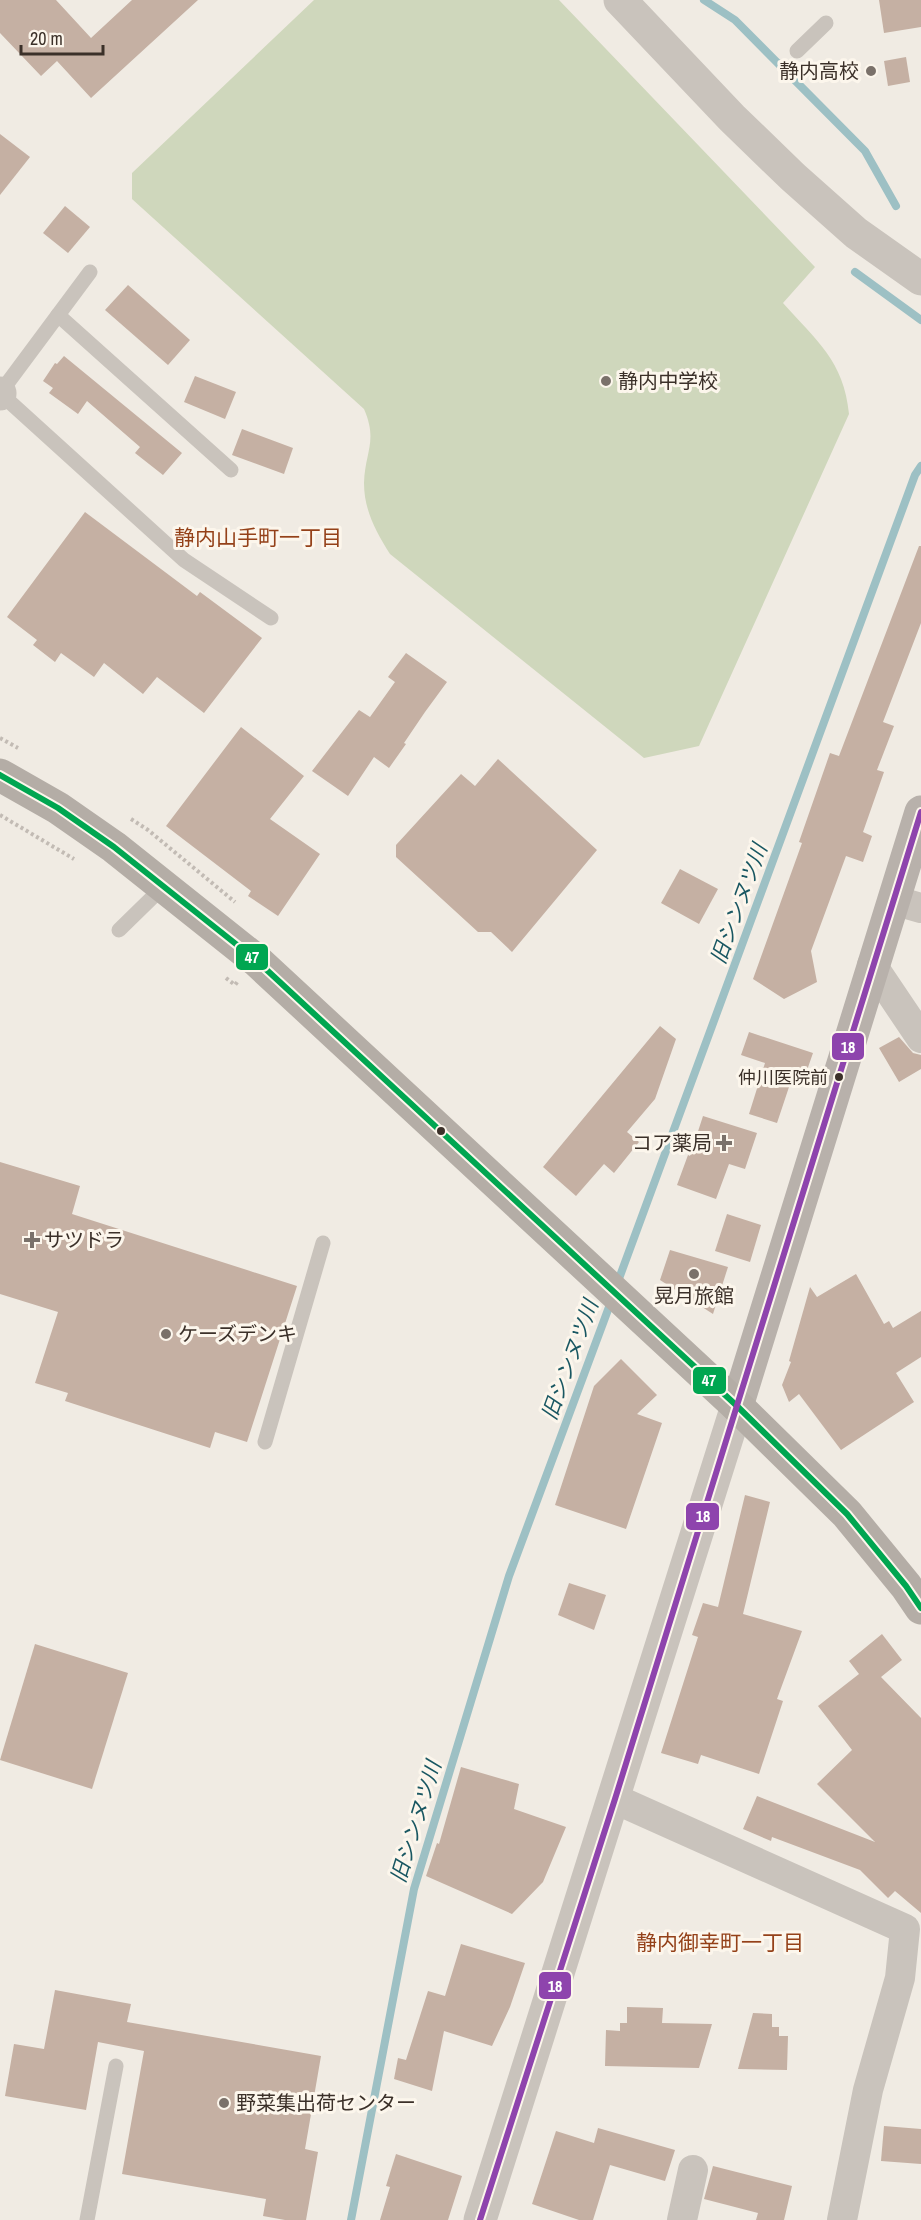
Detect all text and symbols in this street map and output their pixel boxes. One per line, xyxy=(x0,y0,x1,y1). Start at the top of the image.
scale bar xyxy=(21,18,104,56)
text: 20 m xyxy=(30,26,63,51)
place label: 静内高校 xyxy=(779,57,859,84)
marker: 静内高校 xyxy=(864,64,878,78)
place label: 静内中学校 xyxy=(618,367,718,394)
marker: 静内中学校 xyxy=(599,374,613,388)
district label: 静内山手町一丁目 xyxy=(174,523,342,552)
water label: 旧シンヌツ川 xyxy=(703,838,774,968)
line badge: 47 xyxy=(235,943,269,971)
text: 47 xyxy=(245,946,259,968)
line badge: 18 xyxy=(831,1032,865,1061)
text: 18 xyxy=(841,1036,855,1058)
place label: 仲川医院前 xyxy=(738,1065,828,1090)
marker: 仲川医院前 xyxy=(833,1071,845,1083)
unlabelled marker xyxy=(435,1125,447,1137)
place label: コア薬局 xyxy=(632,1129,712,1156)
marker: コア薬局 xyxy=(717,1136,731,1150)
place label: サツドラ xyxy=(44,1226,124,1253)
marker: サツドラ xyxy=(25,1233,39,1247)
marker: 晃月旅館 xyxy=(687,1267,701,1281)
place label: 晃月旅館 xyxy=(654,1282,734,1309)
water label: 旧シンヌツ川 xyxy=(534,1294,605,1424)
place label: ケーズデンキ xyxy=(178,1320,297,1347)
marker: ケーズデンキ xyxy=(159,1327,173,1341)
line badge: 47 xyxy=(692,1366,727,1395)
text: 47 xyxy=(702,1369,716,1391)
line badge: 18 xyxy=(685,1502,720,1531)
text: 18 xyxy=(696,1505,710,1527)
water label: 旧シンヌツ川 xyxy=(383,1755,448,1886)
district label: 静内御幸町一丁目 xyxy=(636,1928,804,1957)
line badge: 18 xyxy=(538,1971,572,2000)
text: 18 xyxy=(548,1975,562,1997)
place label: 野菜集出荷センター xyxy=(236,2089,416,2116)
marker: 野菜集出荷センター xyxy=(217,2096,231,2110)

